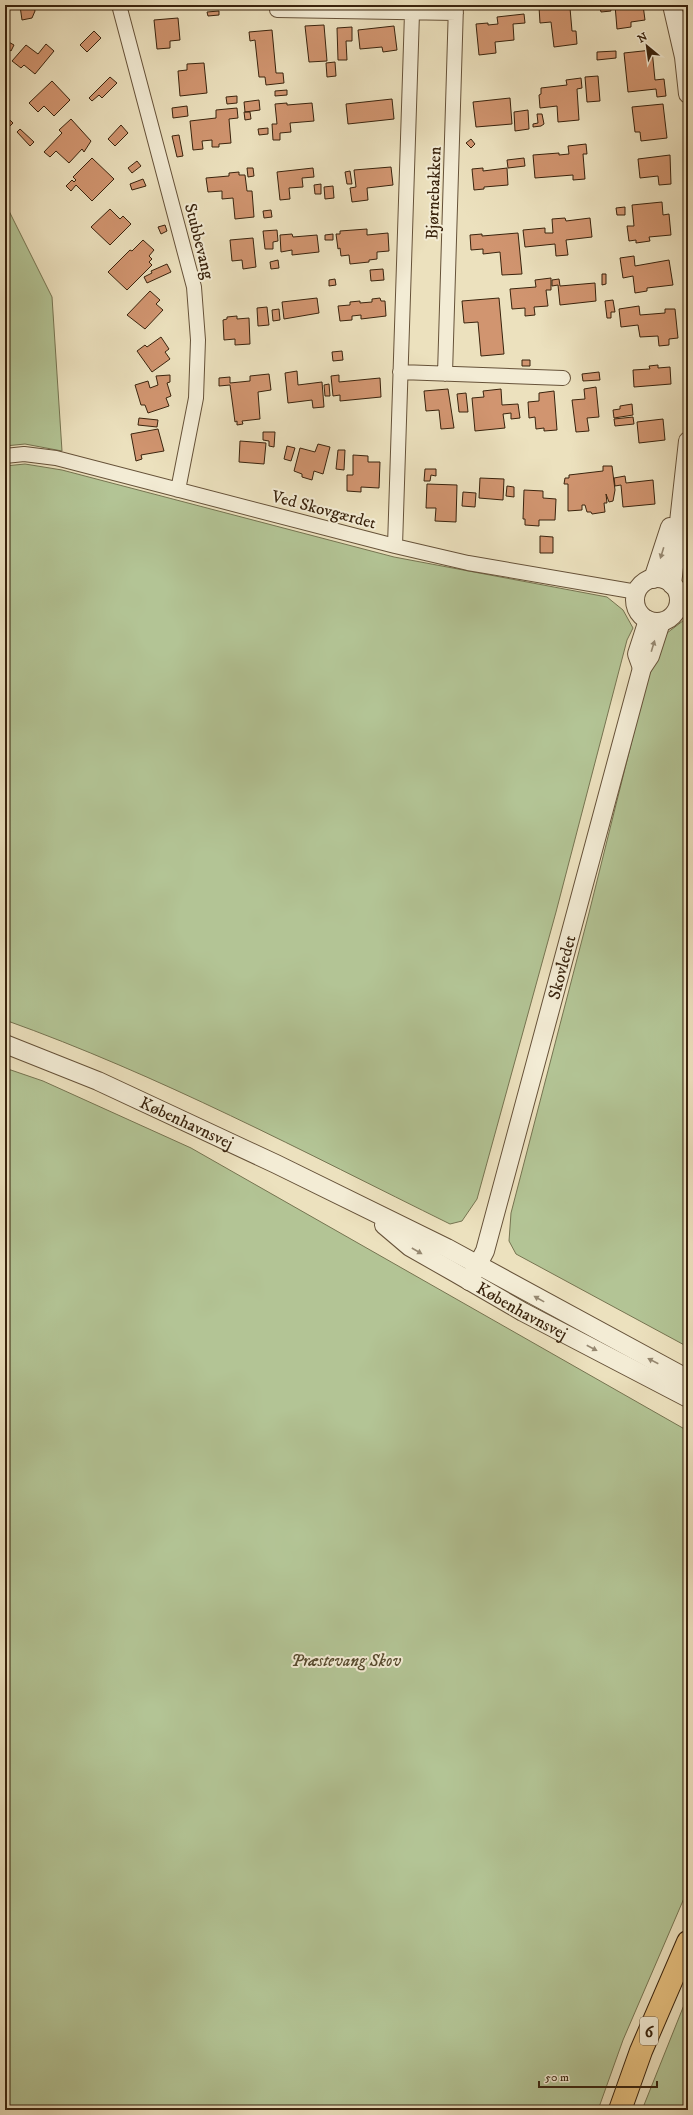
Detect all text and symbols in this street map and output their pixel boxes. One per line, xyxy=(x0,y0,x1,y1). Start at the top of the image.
north arrow xyxy=(627,26,667,66)
text: N xyxy=(635,30,650,46)
street label: Bjørnebakken xyxy=(421,146,447,240)
street label: Stubbevang xyxy=(179,201,219,282)
street label: Ved Skovgærdet xyxy=(268,485,379,535)
one-way arrow xyxy=(659,548,665,560)
one-way arrow xyxy=(650,639,656,651)
street label: Skovledet xyxy=(543,932,582,1002)
street label: Københavnsvej xyxy=(136,1092,237,1155)
one-way arrow xyxy=(411,1248,423,1255)
street label: Københavnsvej xyxy=(472,1277,571,1345)
one-way arrow xyxy=(533,1296,545,1302)
one-way arrow xyxy=(587,1345,598,1351)
one-way arrow xyxy=(647,1358,659,1365)
park label: Præstevang Skov xyxy=(291,1650,401,1672)
road number: 6 xyxy=(640,2017,658,2045)
scale bar xyxy=(539,2063,657,2089)
text: 50 m xyxy=(545,2070,569,2085)

